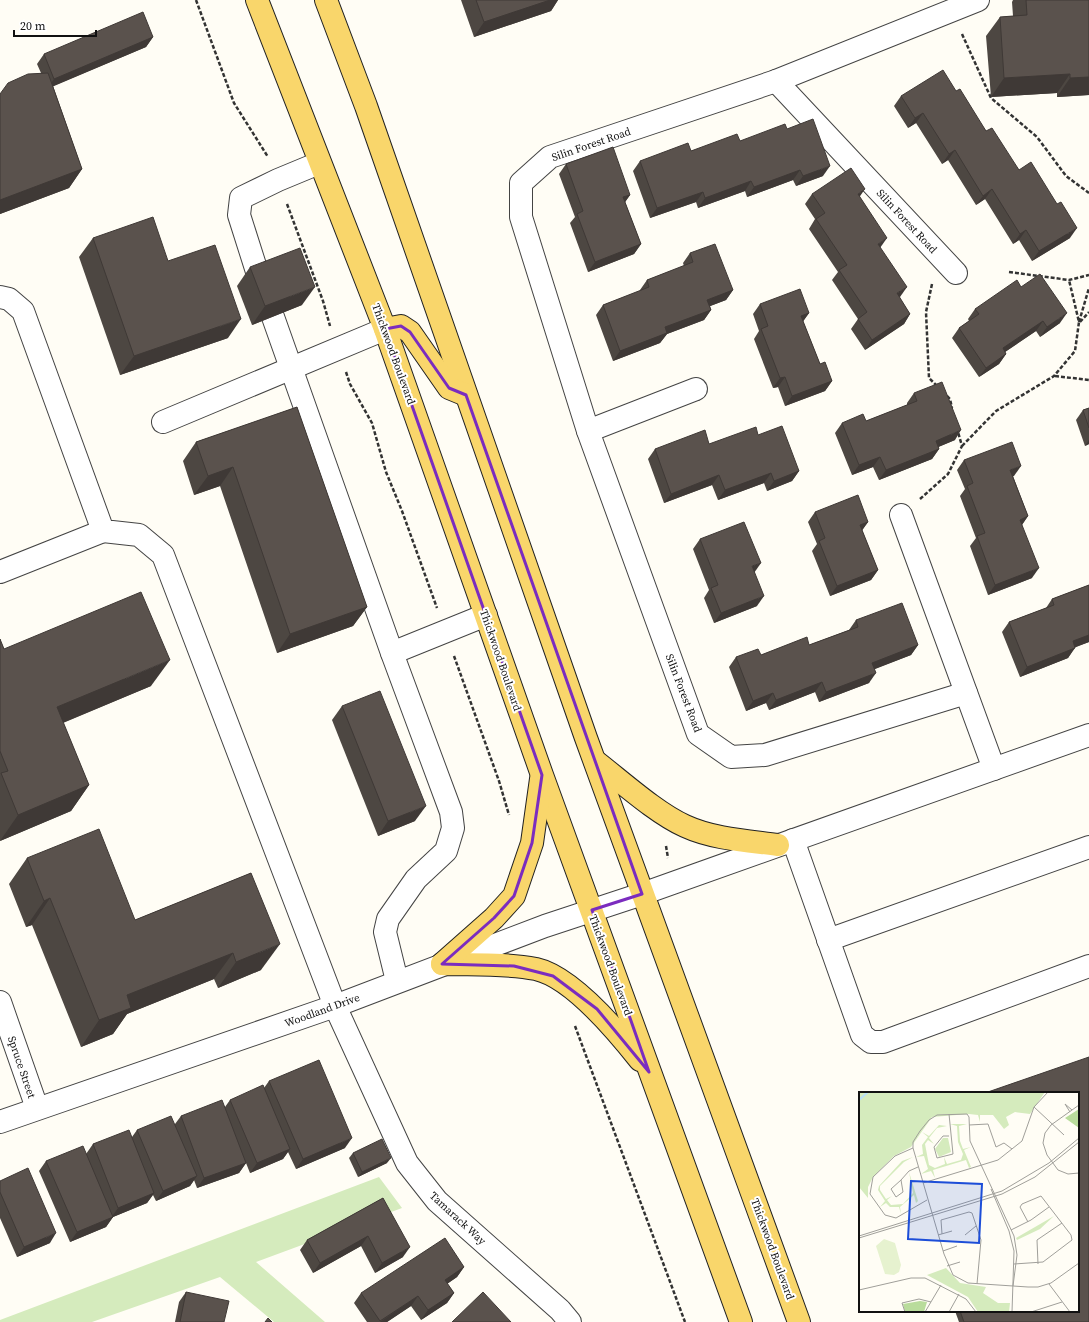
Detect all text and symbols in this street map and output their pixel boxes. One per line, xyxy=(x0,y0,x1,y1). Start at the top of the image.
scale bar xyxy=(14,12,96,38)
text: 20 m xyxy=(20,18,46,34)
street label: Silin Forest Road xyxy=(550,124,633,165)
street label: Silin Forest Road xyxy=(873,186,941,257)
street label: Thickwood Boulevard xyxy=(368,302,419,408)
street label: Thickwood Boulevard xyxy=(476,607,525,714)
street label: Silin Forest Road xyxy=(662,652,706,735)
street label: Thickwood Boulevard xyxy=(585,913,636,1019)
street label: Woodland Drive xyxy=(283,990,362,1031)
street label: Spruce Street xyxy=(4,1034,39,1101)
inset map xyxy=(859,1092,1079,1312)
street label: Tamarack Way xyxy=(426,1188,489,1249)
street label: Thickwood Boulevard xyxy=(747,1197,798,1303)

